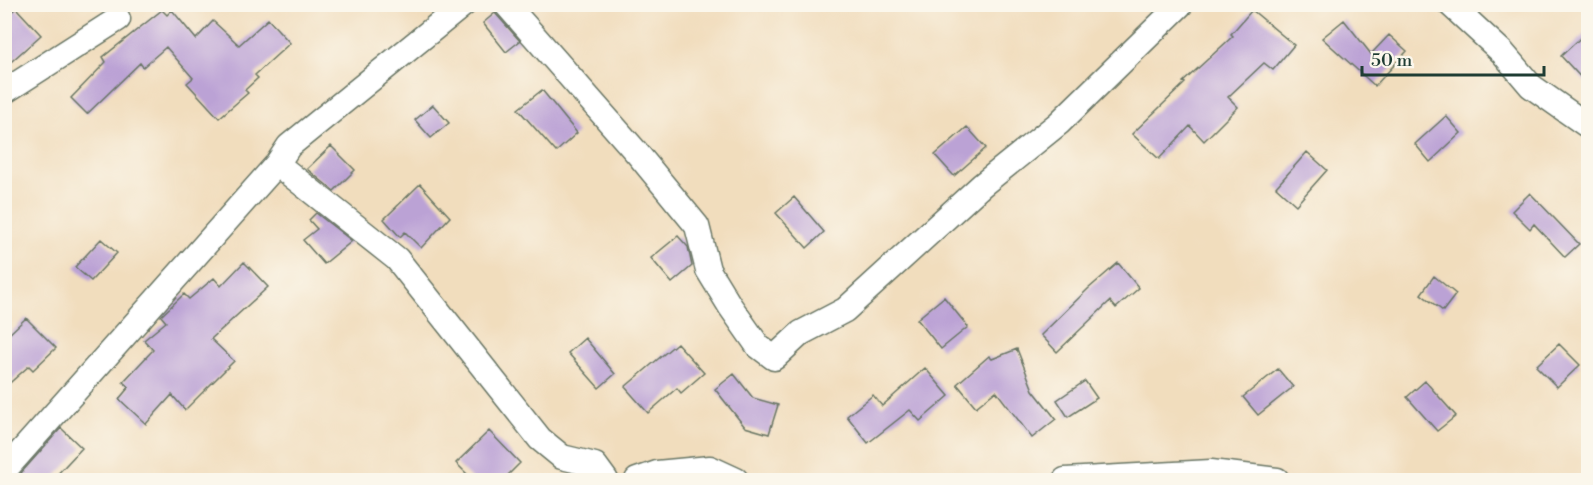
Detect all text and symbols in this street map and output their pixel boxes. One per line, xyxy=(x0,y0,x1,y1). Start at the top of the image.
scale bar xyxy=(1362,39,1544,77)
text: 50 m xyxy=(1371,49,1413,72)

